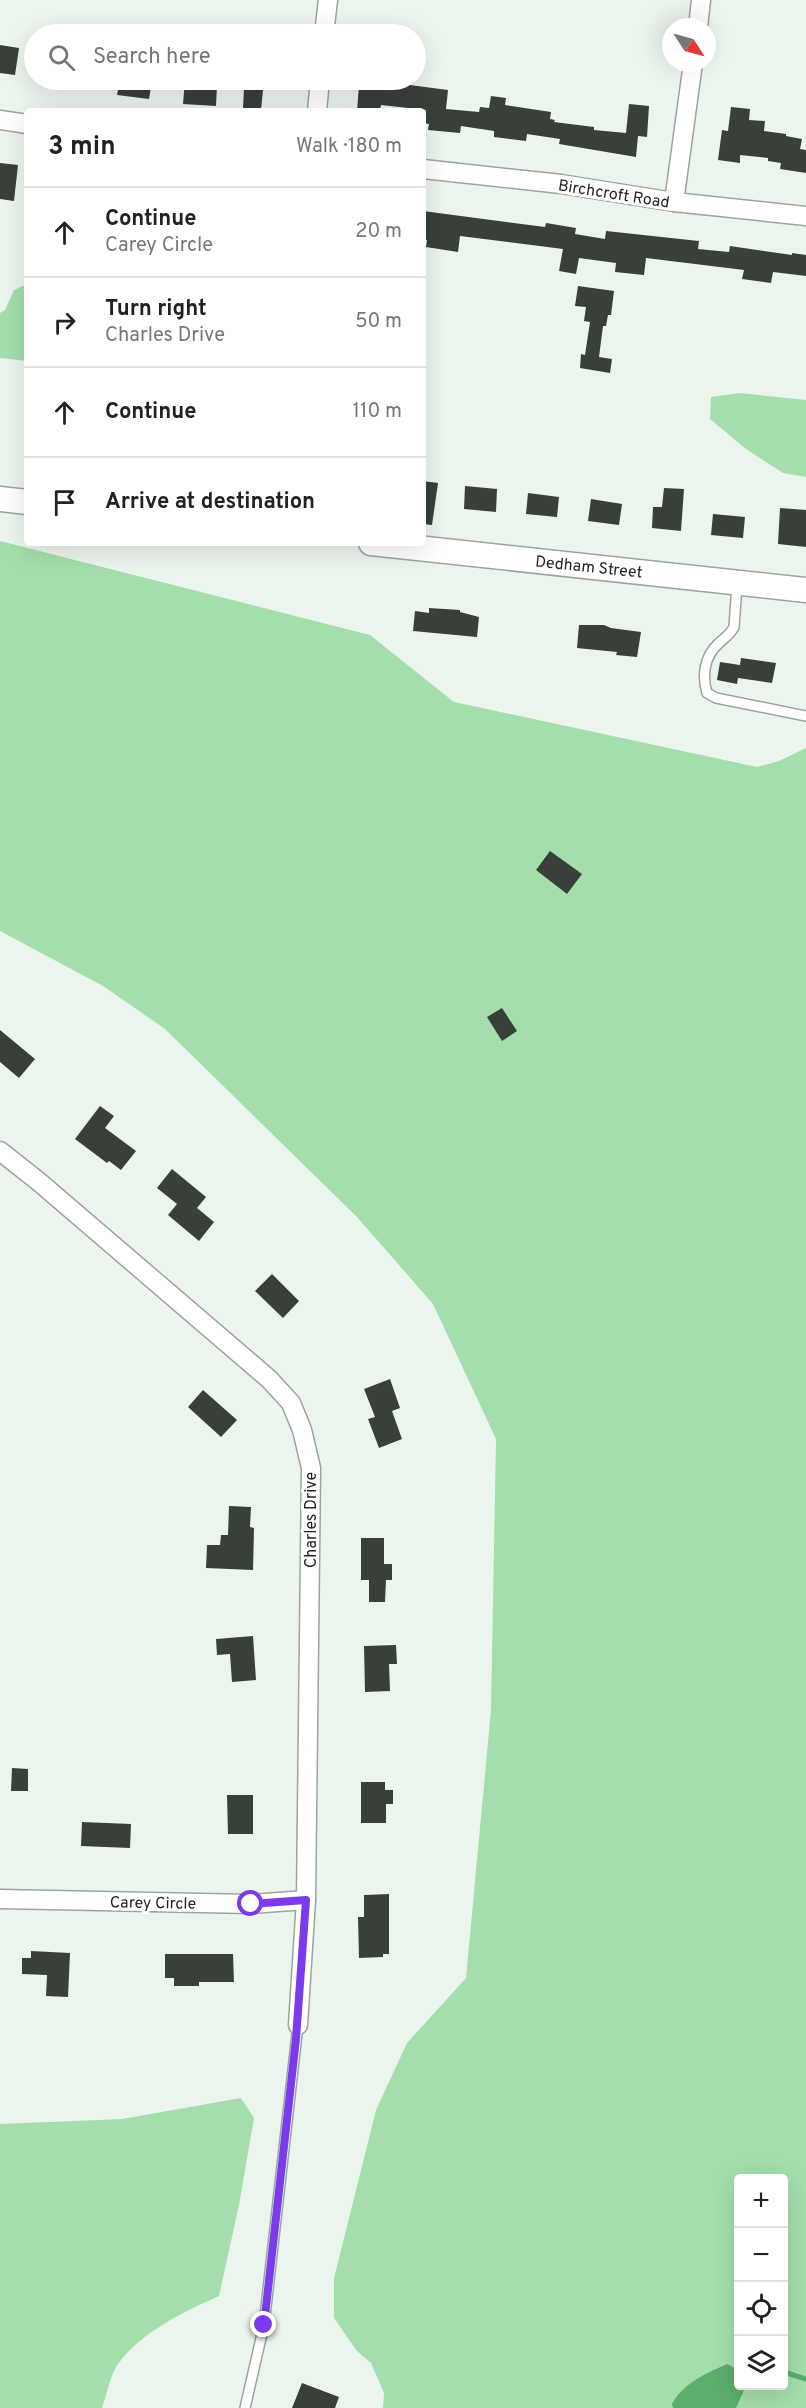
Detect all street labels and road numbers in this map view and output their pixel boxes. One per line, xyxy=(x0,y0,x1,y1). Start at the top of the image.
street label: Birchcroft Road xyxy=(557,176,671,214)
street label: Dedham Street xyxy=(534,552,643,584)
street label: Charles Drive xyxy=(302,1472,322,1568)
street label: Carey Circle xyxy=(110,1893,196,1915)

